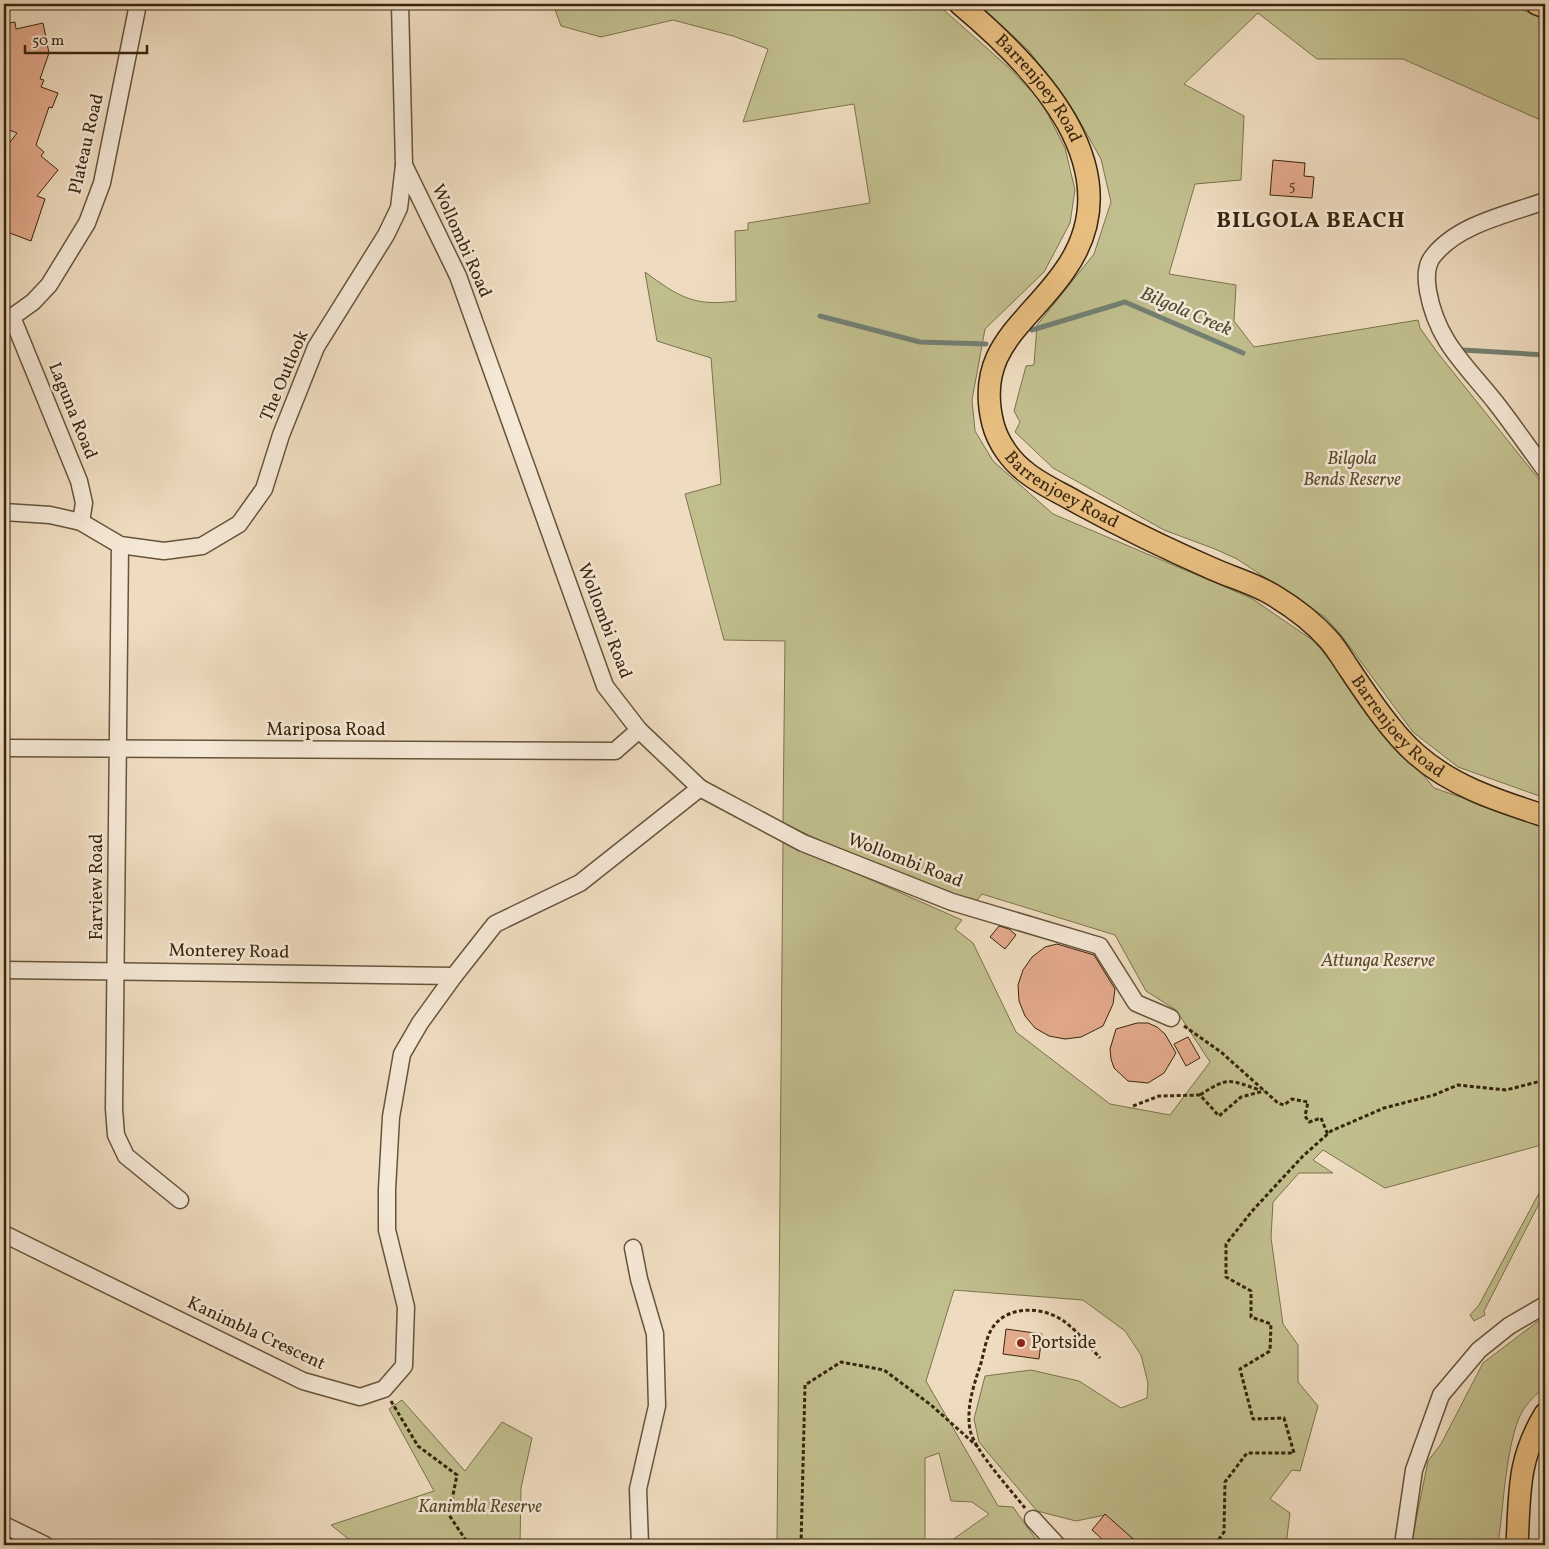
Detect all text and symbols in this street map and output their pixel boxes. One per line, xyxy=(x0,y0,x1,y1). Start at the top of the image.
scale bar xyxy=(25,22,148,54)
street label: Barrenjoey Road xyxy=(989,29,1088,147)
text: 50 m xyxy=(32,31,64,52)
street label: Plateau Road xyxy=(63,91,111,197)
house number: 5 xyxy=(1288,176,1296,197)
street label: Wollombi Road xyxy=(425,180,497,302)
district label: BILGOLA BEACH xyxy=(1216,206,1406,237)
water label: Bilgola Creek xyxy=(1136,281,1236,343)
street label: The Outlook xyxy=(255,326,315,425)
street label: Laguna Road xyxy=(41,359,103,463)
street label: Barrenjoey Road xyxy=(998,446,1123,535)
park label: Bilgola Bends Reserve xyxy=(1303,447,1401,493)
street label: Wollombi Road xyxy=(571,560,637,682)
street label: Barrenjoey Road xyxy=(1344,670,1449,784)
street label: Mariposa Road xyxy=(266,718,386,743)
street label: Wollombi Road xyxy=(844,828,966,894)
street label: Farview Road xyxy=(85,834,110,940)
street label: Monterey Road xyxy=(168,938,290,966)
park label: Attunga Reserve xyxy=(1320,949,1435,974)
street label: Kanimbla Crescent xyxy=(183,1291,329,1377)
place label: Portside xyxy=(1031,1331,1096,1356)
marker: Portside xyxy=(1015,1337,1027,1349)
park label: Kanimbla Reserve xyxy=(418,1495,542,1520)

